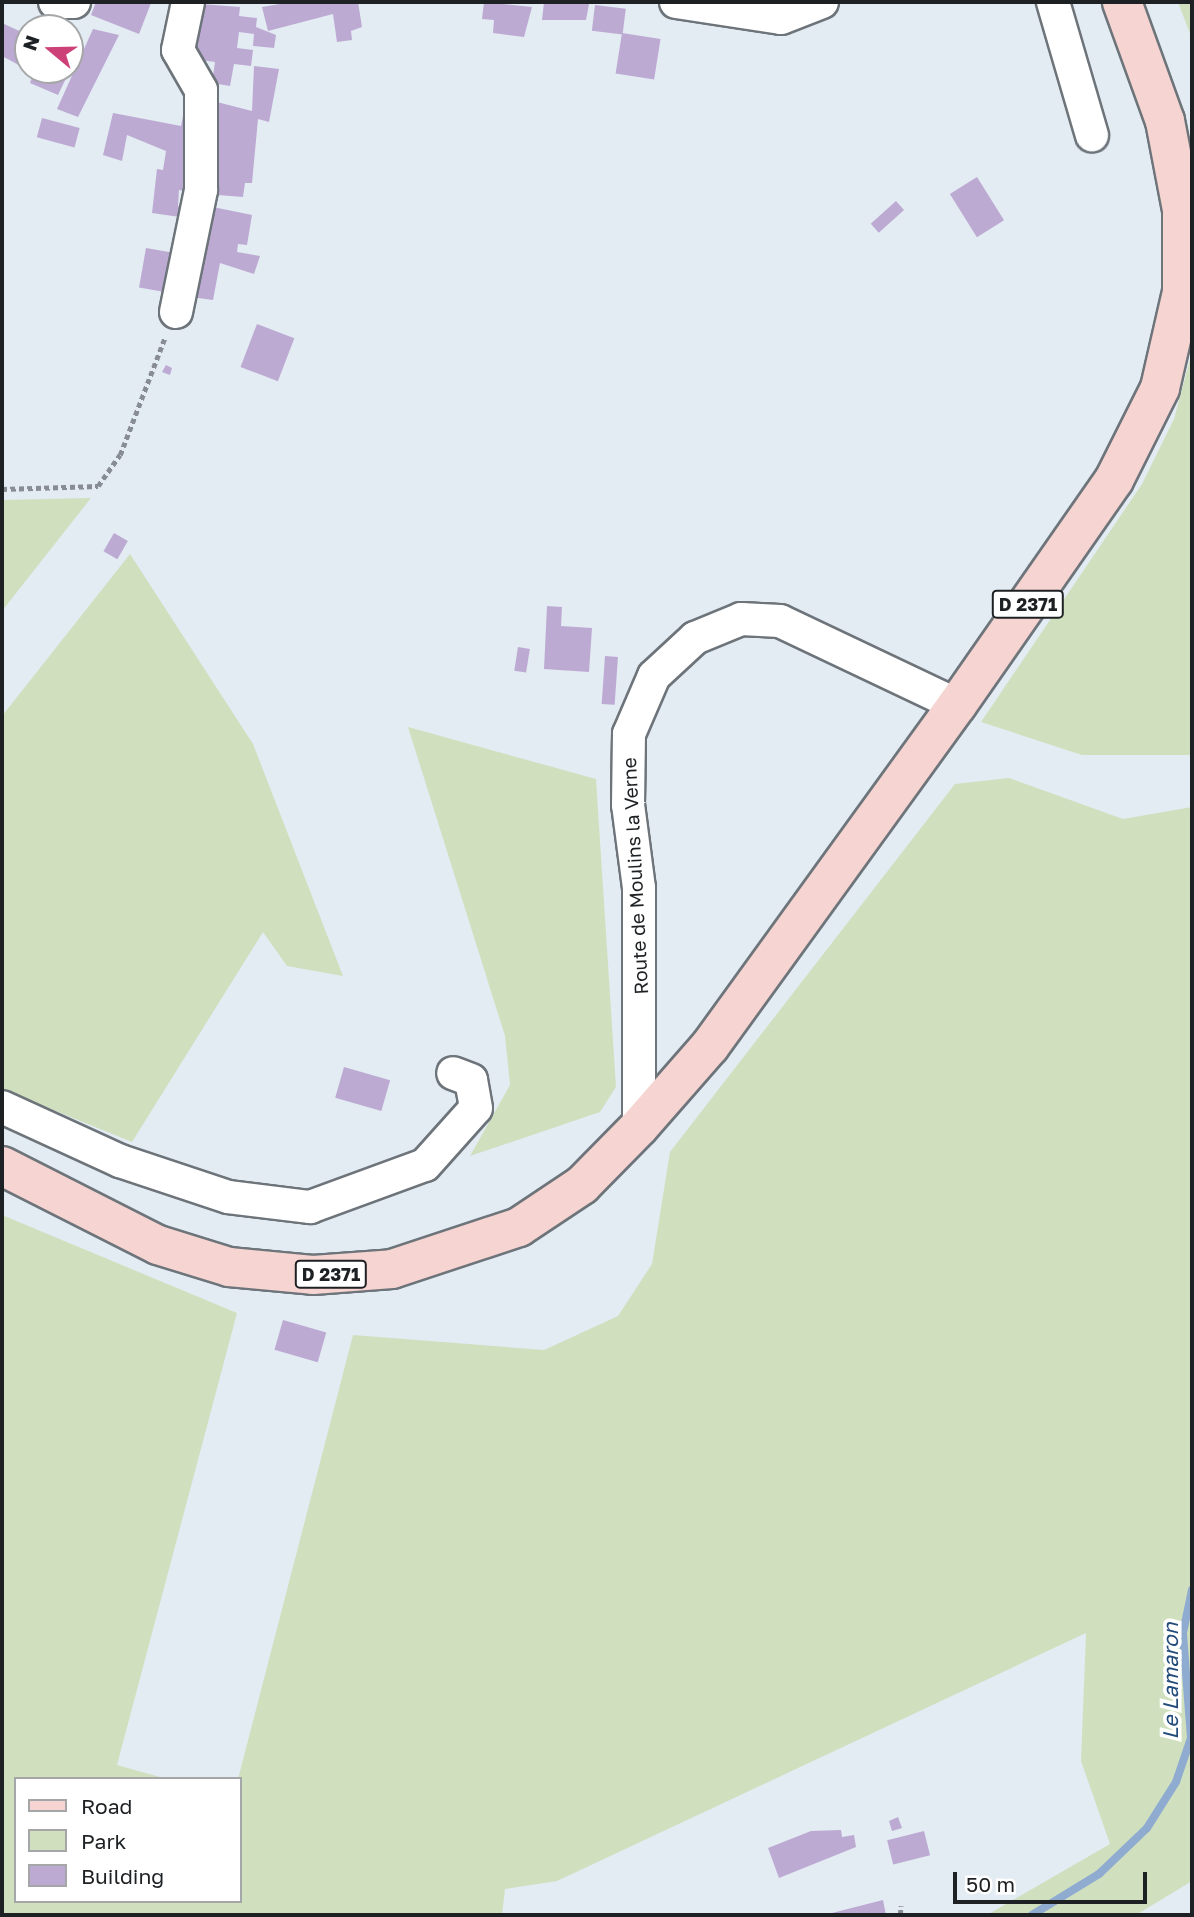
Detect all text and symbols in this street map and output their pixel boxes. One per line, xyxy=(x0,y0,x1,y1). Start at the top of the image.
north arrow xyxy=(14,14,84,84)
text: N xyxy=(17,32,44,53)
road number: D 2371 xyxy=(991,590,1065,618)
street label: Route de Moulins la Verne xyxy=(617,757,653,995)
road number: D 2371 xyxy=(294,1260,368,1288)
water label: Le Lamaron xyxy=(1157,1622,1183,1740)
legend xyxy=(14,1777,242,1903)
text: Road xyxy=(81,1793,132,1819)
text: Park xyxy=(81,1828,126,1854)
scale bar xyxy=(956,1857,1150,1901)
text: Building xyxy=(81,1863,164,1889)
text: 50 m xyxy=(966,1871,1015,1897)

